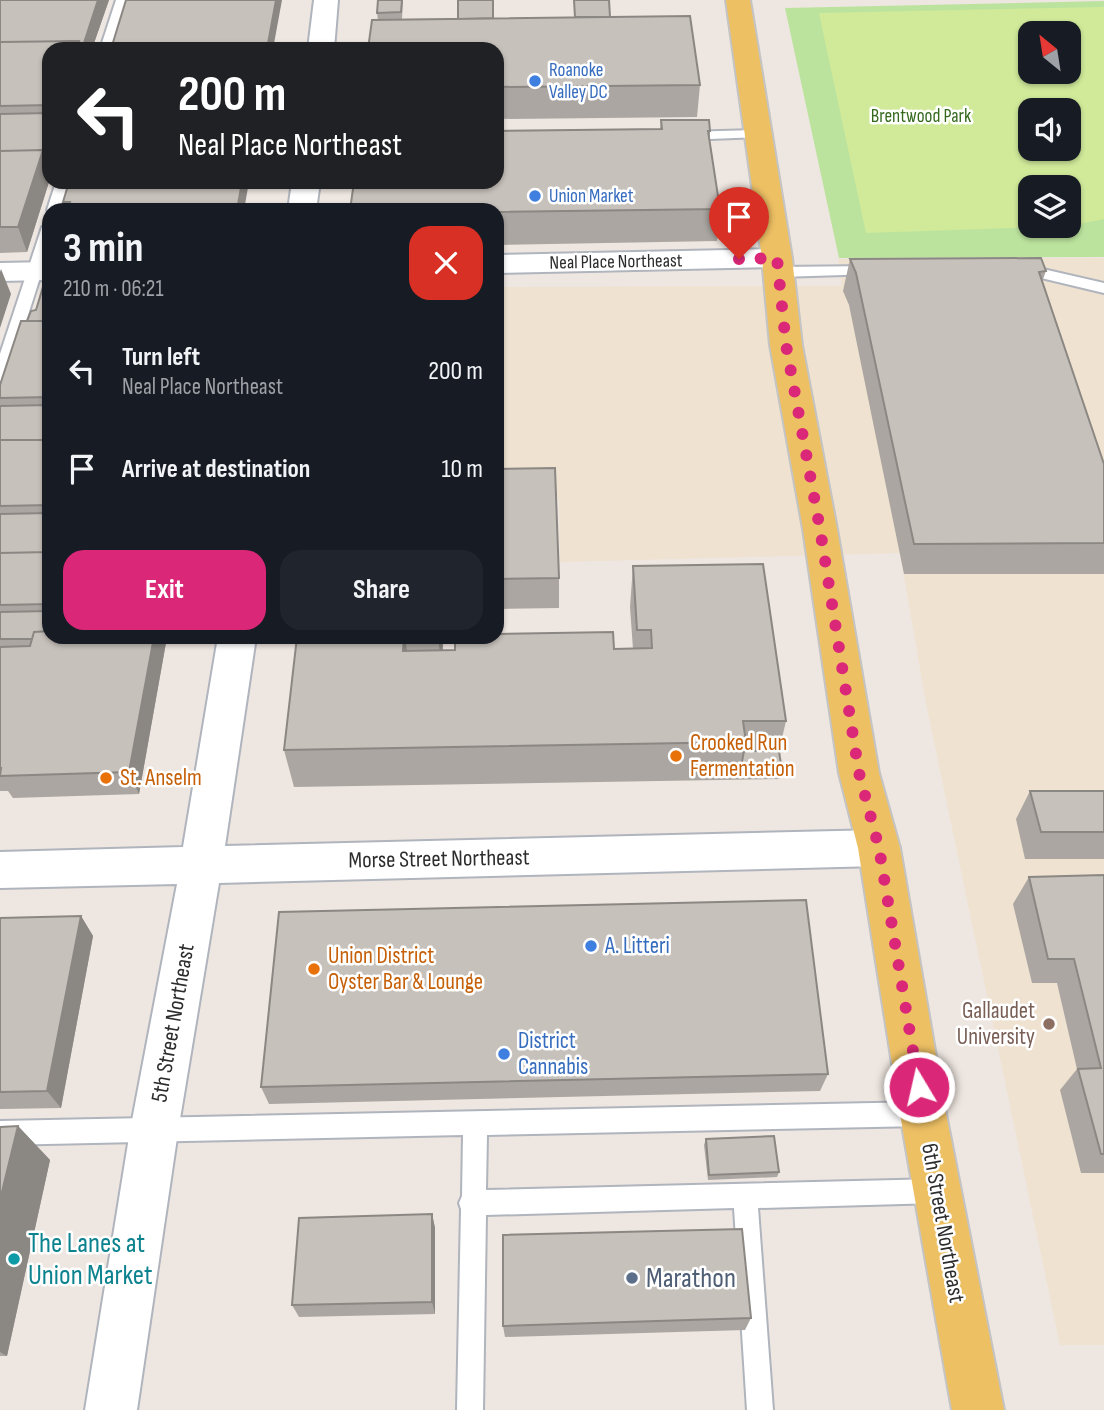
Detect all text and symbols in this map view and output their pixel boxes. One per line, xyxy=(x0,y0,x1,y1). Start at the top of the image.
north arrow xyxy=(1018,21,1082,84)
map controls xyxy=(1018,21,1081,238)
place label: Roanoke Valley DC xyxy=(549,59,608,104)
text: 200 m xyxy=(178,66,286,125)
icon: left xyxy=(63,70,154,161)
marker: Roanoke Valley DC xyxy=(527,73,543,89)
button: sound xyxy=(1018,98,1081,161)
park label: Brentwood Park xyxy=(871,105,972,128)
text: Neal Place Northeast xyxy=(178,126,402,165)
button: layers xyxy=(1018,175,1081,238)
place label: Union Market xyxy=(549,185,634,208)
pin xyxy=(709,187,769,259)
marker: Union Market xyxy=(527,188,543,204)
icon: arrive xyxy=(720,198,758,236)
text: 3 min xyxy=(63,223,143,274)
button: close xyxy=(409,226,483,300)
street label: Neal Place Northeast xyxy=(549,249,683,275)
text: 210 m · 06:21 xyxy=(63,275,163,303)
text: Turn left xyxy=(122,342,200,373)
icon: left xyxy=(63,352,101,390)
text: 200 m xyxy=(428,356,483,387)
text: Neal Place Northeast xyxy=(122,373,283,401)
icon: arrive xyxy=(63,450,101,488)
text: Arrive at destination xyxy=(122,454,310,485)
text: 10 m xyxy=(441,454,483,485)
button: Exit xyxy=(63,550,266,630)
button: Share xyxy=(280,550,483,630)
place label: Crooked Run Fermentation xyxy=(690,729,795,783)
marker: Crooked Run Fermentation xyxy=(668,748,684,764)
place label: St. Anselm xyxy=(120,764,202,792)
marker: St. Anselm xyxy=(98,770,114,786)
street label: Morse Street Northeast xyxy=(348,843,530,875)
place label: A. Litteri xyxy=(604,932,670,960)
marker: A. Litteri xyxy=(583,938,599,954)
street label: 5th Street Northeast xyxy=(145,942,201,1104)
place label: Union District Oyster Bar & Lounge xyxy=(328,942,483,996)
marker: Union District Oyster Bar & Lounge xyxy=(306,961,322,977)
place label: Gallaudet University xyxy=(957,997,1035,1051)
marker: Gallaudet University xyxy=(1041,1016,1057,1032)
place label: District Cannabis xyxy=(518,1027,588,1081)
marker: District Cannabis xyxy=(496,1046,512,1062)
position arrow xyxy=(882,1050,956,1124)
street label: 6th Street Northeast xyxy=(915,1141,971,1305)
place label: The Lanes at Union Market xyxy=(28,1227,153,1292)
marker: The Lanes at Union Market xyxy=(6,1251,22,1267)
place label: Marathon xyxy=(646,1262,736,1295)
marker: Marathon xyxy=(624,1270,640,1286)

